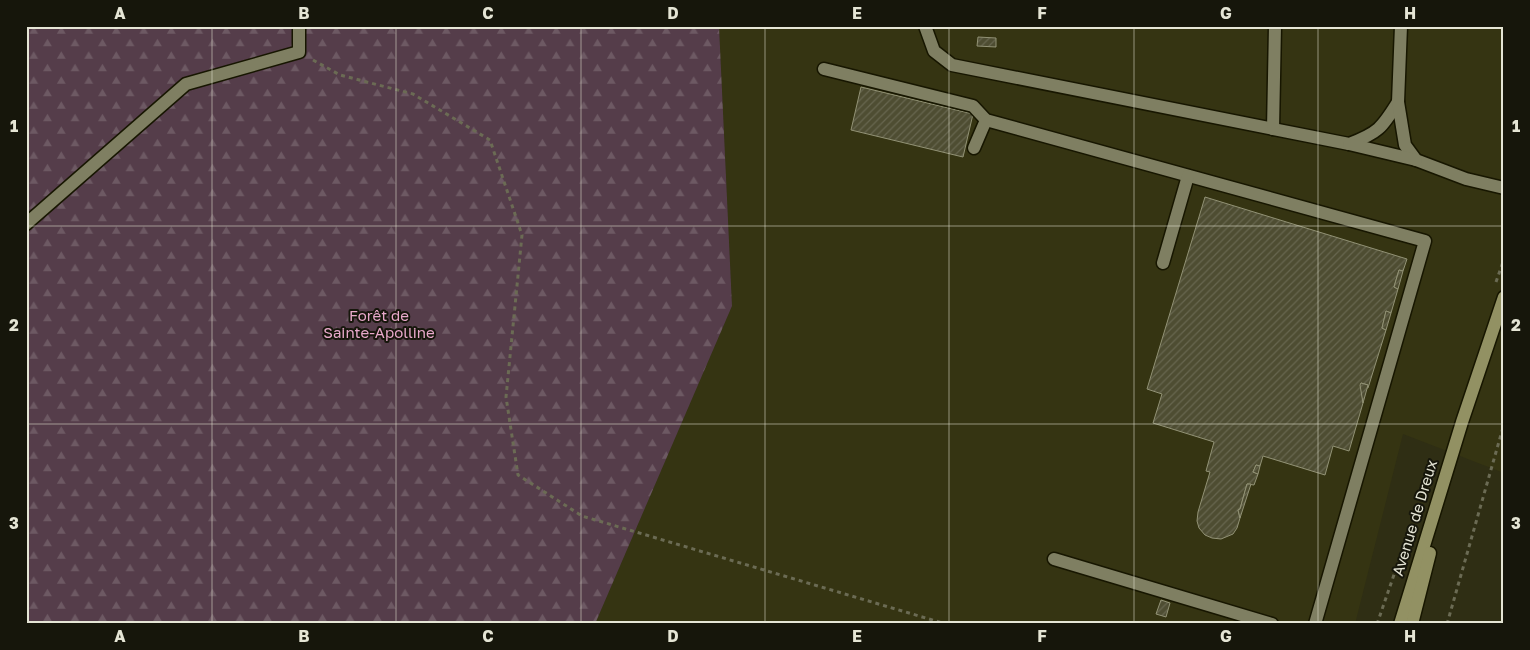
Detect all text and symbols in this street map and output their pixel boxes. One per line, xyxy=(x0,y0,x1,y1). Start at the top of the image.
text: A xyxy=(114,3,126,23)
text: B xyxy=(298,3,310,23)
text: C xyxy=(482,3,494,23)
text: D xyxy=(667,3,679,23)
text: E xyxy=(852,3,862,23)
text: F xyxy=(1037,3,1047,23)
text: G xyxy=(1220,3,1232,23)
text: H xyxy=(1404,3,1416,23)
text: 1 xyxy=(10,116,18,136)
text: 1 xyxy=(1512,116,1520,136)
park label: Forêt de Sainte-Apolline xyxy=(323,306,435,341)
text: 2 xyxy=(9,315,19,335)
text: 2 xyxy=(1511,315,1521,335)
street label: Avenue de Dreux xyxy=(1388,457,1440,578)
text: 3 xyxy=(9,513,19,533)
text: 3 xyxy=(1511,513,1521,533)
text: A xyxy=(114,626,126,646)
text: B xyxy=(298,626,310,646)
text: C xyxy=(482,626,494,646)
text: D xyxy=(667,626,679,646)
text: E xyxy=(852,626,862,646)
text: F xyxy=(1037,626,1047,646)
text: G xyxy=(1220,626,1232,646)
text: H xyxy=(1404,626,1416,646)

